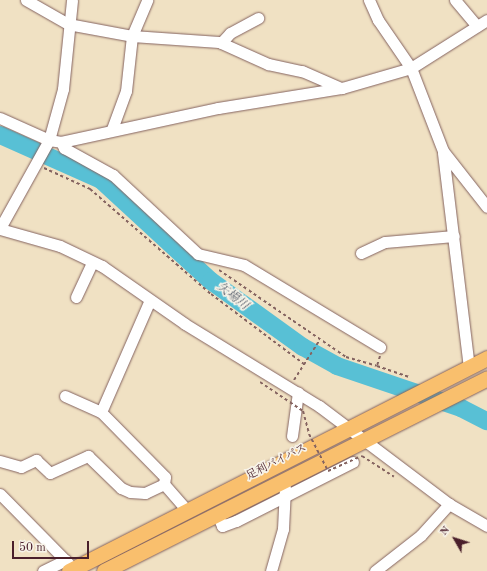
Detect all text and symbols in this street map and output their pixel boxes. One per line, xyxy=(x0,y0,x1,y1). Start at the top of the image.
water label: 矢場川 xyxy=(213,280,251,314)
street label: 足利バイパス xyxy=(245,442,309,484)
north arrow xyxy=(435,519,475,559)
text: N xyxy=(438,524,452,538)
scale bar xyxy=(14,533,91,559)
text: 50 m xyxy=(19,542,46,554)

